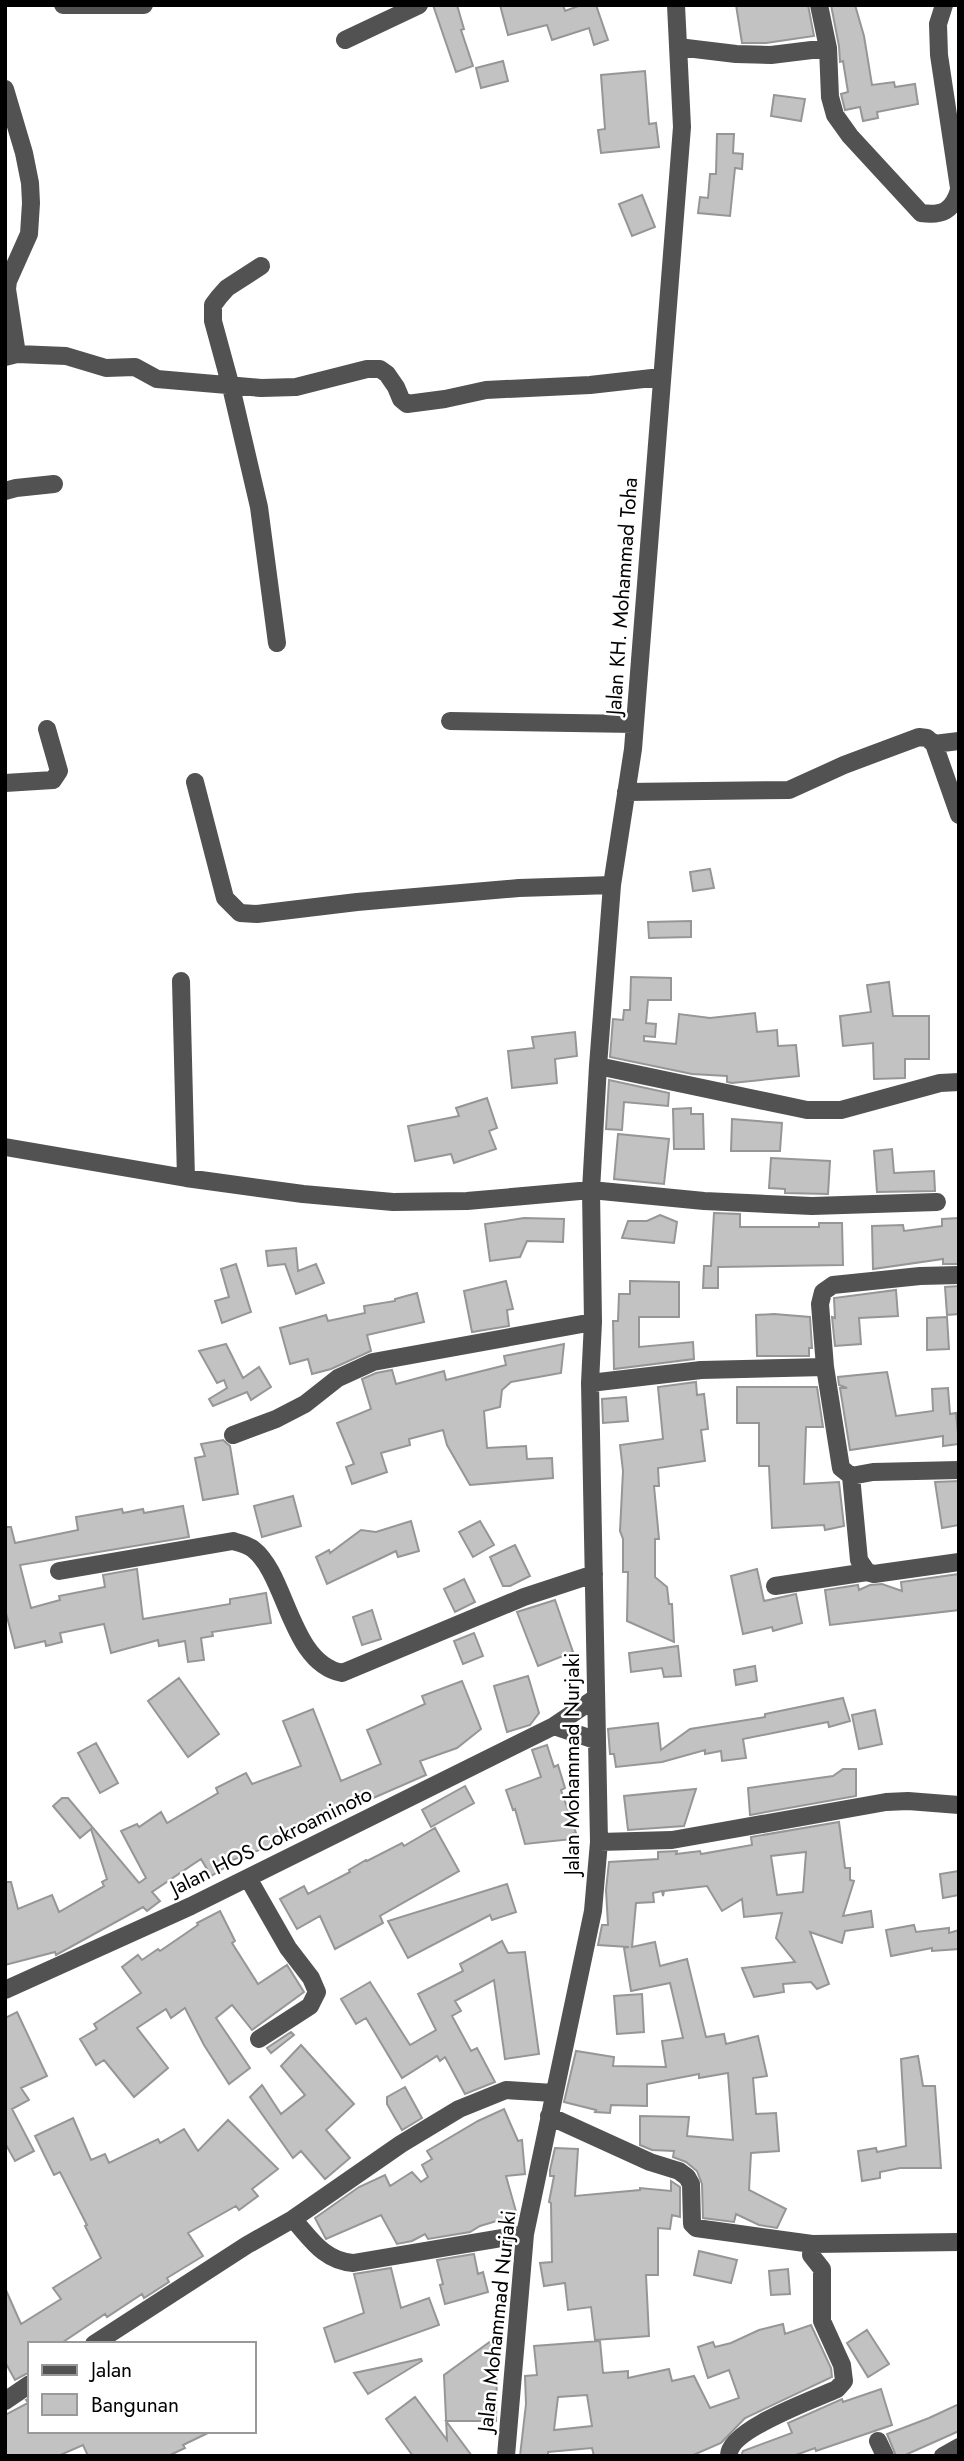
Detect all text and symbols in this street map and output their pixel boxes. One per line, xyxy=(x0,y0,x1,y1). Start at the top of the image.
street label: Jalan KH. Mohammad Toha xyxy=(599,476,645,719)
street label: Jalan Mohammad Nurjaki xyxy=(557,1653,587,1878)
street label: Jalan HOS Cokroaminoto xyxy=(162,1779,377,1904)
street label: Jalan Mohammad Nurjaki xyxy=(470,2209,524,2436)
legend xyxy=(28,2342,256,2433)
text: Jalan xyxy=(88,2355,132,2385)
text: Bangunan xyxy=(91,2390,179,2420)

